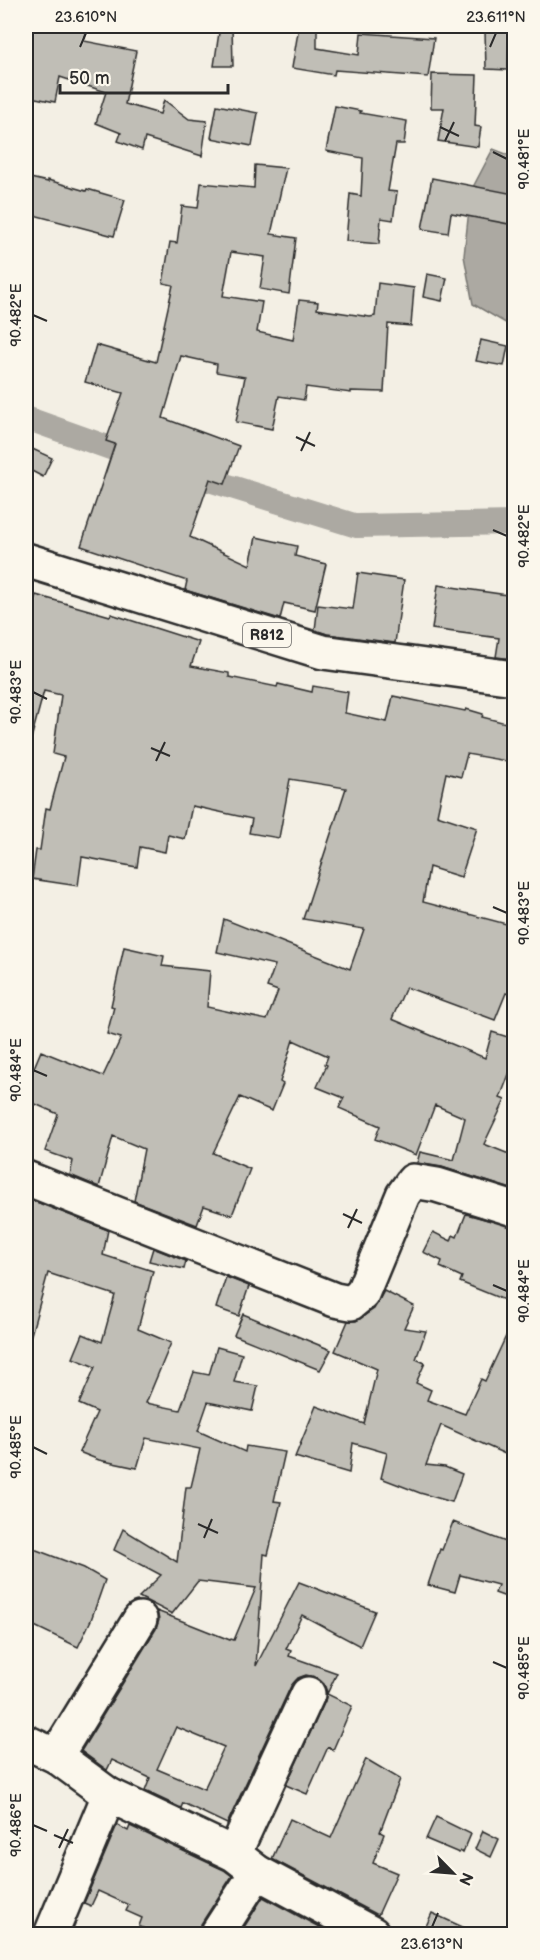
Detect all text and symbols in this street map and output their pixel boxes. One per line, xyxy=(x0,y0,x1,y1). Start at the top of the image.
text: 23.610°N xyxy=(55,8,117,27)
text: 23.611°N xyxy=(466,8,526,27)
scale bar xyxy=(60,57,228,95)
text: 50 m xyxy=(69,68,110,89)
text: 90.481°E xyxy=(515,128,534,189)
text: 90.482°E xyxy=(7,283,26,347)
text: 90.482°E xyxy=(515,504,534,568)
road number: R812 xyxy=(243,623,291,647)
text: 90.483°E xyxy=(7,660,26,724)
text: 90.483°E xyxy=(515,881,534,945)
text: 90.484°E xyxy=(7,1038,26,1102)
text: 90.484°E xyxy=(515,1259,534,1323)
text: 90.485°E xyxy=(7,1415,26,1479)
text: 90.485°E xyxy=(515,1636,534,1700)
text: 90.486°E xyxy=(7,1793,26,1857)
north arrow xyxy=(423,1843,483,1903)
text: N xyxy=(454,1869,476,1888)
text: 23.613°N xyxy=(401,1935,463,1954)

